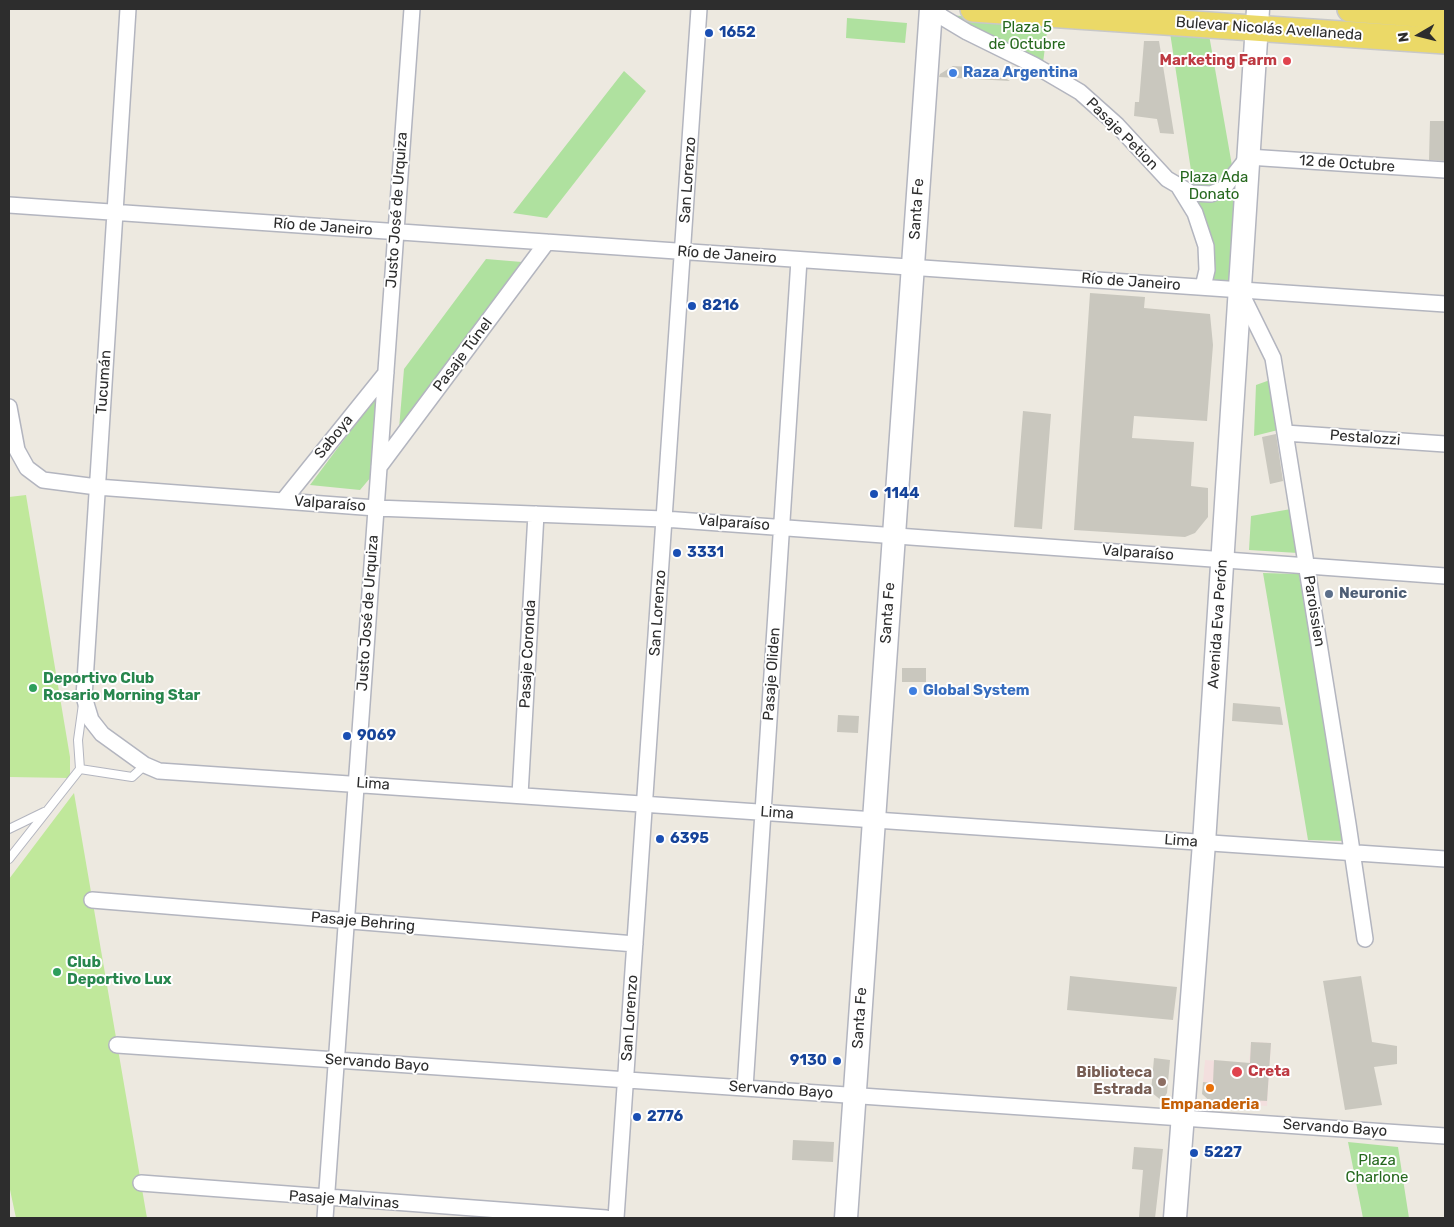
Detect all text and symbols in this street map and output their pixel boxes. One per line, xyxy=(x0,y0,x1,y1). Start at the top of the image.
north arrow xyxy=(1394,10,1444,60)
street label: Bulevar Nicolás Avellaneda xyxy=(1175,14,1363,44)
park label: Plaza 5 de Octubre xyxy=(988,19,1066,54)
place label: 1652 xyxy=(719,24,756,42)
marker: 1652 xyxy=(703,27,715,39)
text: N xyxy=(1395,31,1413,43)
place label: Marketing Farm xyxy=(1160,52,1277,70)
marker: Marketing Farm xyxy=(1281,55,1293,67)
place label: Raza Argentina xyxy=(963,64,1078,82)
marker: Raza Argentina xyxy=(947,67,959,79)
street label: Pasaje Petion xyxy=(1082,94,1162,174)
street label: Justo José de Urquiza xyxy=(383,131,411,289)
street label: San Lorenzo xyxy=(676,136,700,224)
street label: 12 de Octubre xyxy=(1298,152,1396,176)
park label: Plaza Ada Donato xyxy=(1180,169,1248,204)
street label: Santa Fe xyxy=(906,178,928,240)
street label: Río de Janeiro xyxy=(273,215,373,239)
street label: Río de Janeiro xyxy=(677,243,777,267)
street label: Río de Janeiro xyxy=(1081,270,1181,294)
place label: 8216 xyxy=(702,297,739,315)
marker: 8216 xyxy=(686,300,698,312)
street label: Pasaje Túnel xyxy=(430,315,496,395)
street label: Tucumán xyxy=(93,349,115,415)
street label: Saboya xyxy=(311,411,357,463)
street label: Pestalozzi xyxy=(1329,427,1401,449)
place label: 1144 xyxy=(884,485,919,503)
marker: 1144 xyxy=(868,488,880,500)
street label: Valparaíso xyxy=(294,493,366,515)
street label: Valparaíso xyxy=(698,512,770,534)
street label: Justo José de Urquiza xyxy=(354,534,382,692)
street label: Valparaíso xyxy=(1102,542,1174,564)
place label: 3331 xyxy=(687,544,724,562)
marker: 3331 xyxy=(671,547,683,559)
street label: Avenida Eva Perón xyxy=(1205,559,1231,689)
street label: San Lorenzo xyxy=(646,569,670,657)
street label: Paroissien xyxy=(1299,574,1329,648)
street label: Santa Fe xyxy=(877,582,899,644)
place label: Neuronic xyxy=(1339,585,1407,603)
marker: Neuronic xyxy=(1323,588,1335,600)
street label: Pasaje Coronda xyxy=(516,599,540,709)
street label: Pasaje Oliden xyxy=(760,627,784,721)
place label: Deportivo Club Rosario Morning Star xyxy=(43,670,200,705)
marker: Deportivo Club Rosario Morning Star xyxy=(27,682,39,694)
place label: Global System xyxy=(923,682,1030,700)
marker: Global System xyxy=(907,685,919,697)
place label: 9069 xyxy=(357,727,396,745)
marker: 9069 xyxy=(341,730,353,742)
street label: Lima xyxy=(356,774,390,794)
street label: Lima xyxy=(760,803,794,823)
place label: 6395 xyxy=(670,830,709,848)
street label: Lima xyxy=(1164,831,1198,851)
marker: 6395 xyxy=(654,833,666,845)
street label: Pasaje Behring xyxy=(310,908,416,936)
place label: Club Deportivo Lux xyxy=(67,954,172,989)
marker: Club Deportivo Lux xyxy=(51,966,63,978)
street label: San Lorenzo xyxy=(618,974,642,1062)
street label: Santa Fe xyxy=(849,987,871,1049)
street label: Servando Bayo xyxy=(324,1050,430,1076)
place label: 9130 xyxy=(790,1052,827,1070)
marker: 9130 xyxy=(831,1055,843,1067)
place label: Creta xyxy=(1248,1063,1290,1081)
place label: Biblioteca Estrada xyxy=(1076,1064,1152,1099)
marker: Creta xyxy=(1230,1065,1244,1079)
marker: Biblioteca Estrada xyxy=(1156,1076,1168,1088)
street label: Servando Bayo xyxy=(728,1077,834,1103)
marker: Empanaderia xyxy=(1204,1082,1216,1094)
place label: Empanaderia xyxy=(1161,1096,1259,1114)
place label: 2776 xyxy=(647,1108,683,1126)
marker: 2776 xyxy=(631,1111,643,1123)
street label: Servando Bayo xyxy=(1282,1115,1388,1141)
place label: 5227 xyxy=(1204,1144,1242,1162)
marker: 5227 xyxy=(1188,1147,1200,1159)
park label: Plaza Charlone xyxy=(1346,1152,1408,1187)
street label: Pasaje Malvinas xyxy=(288,1187,400,1213)

